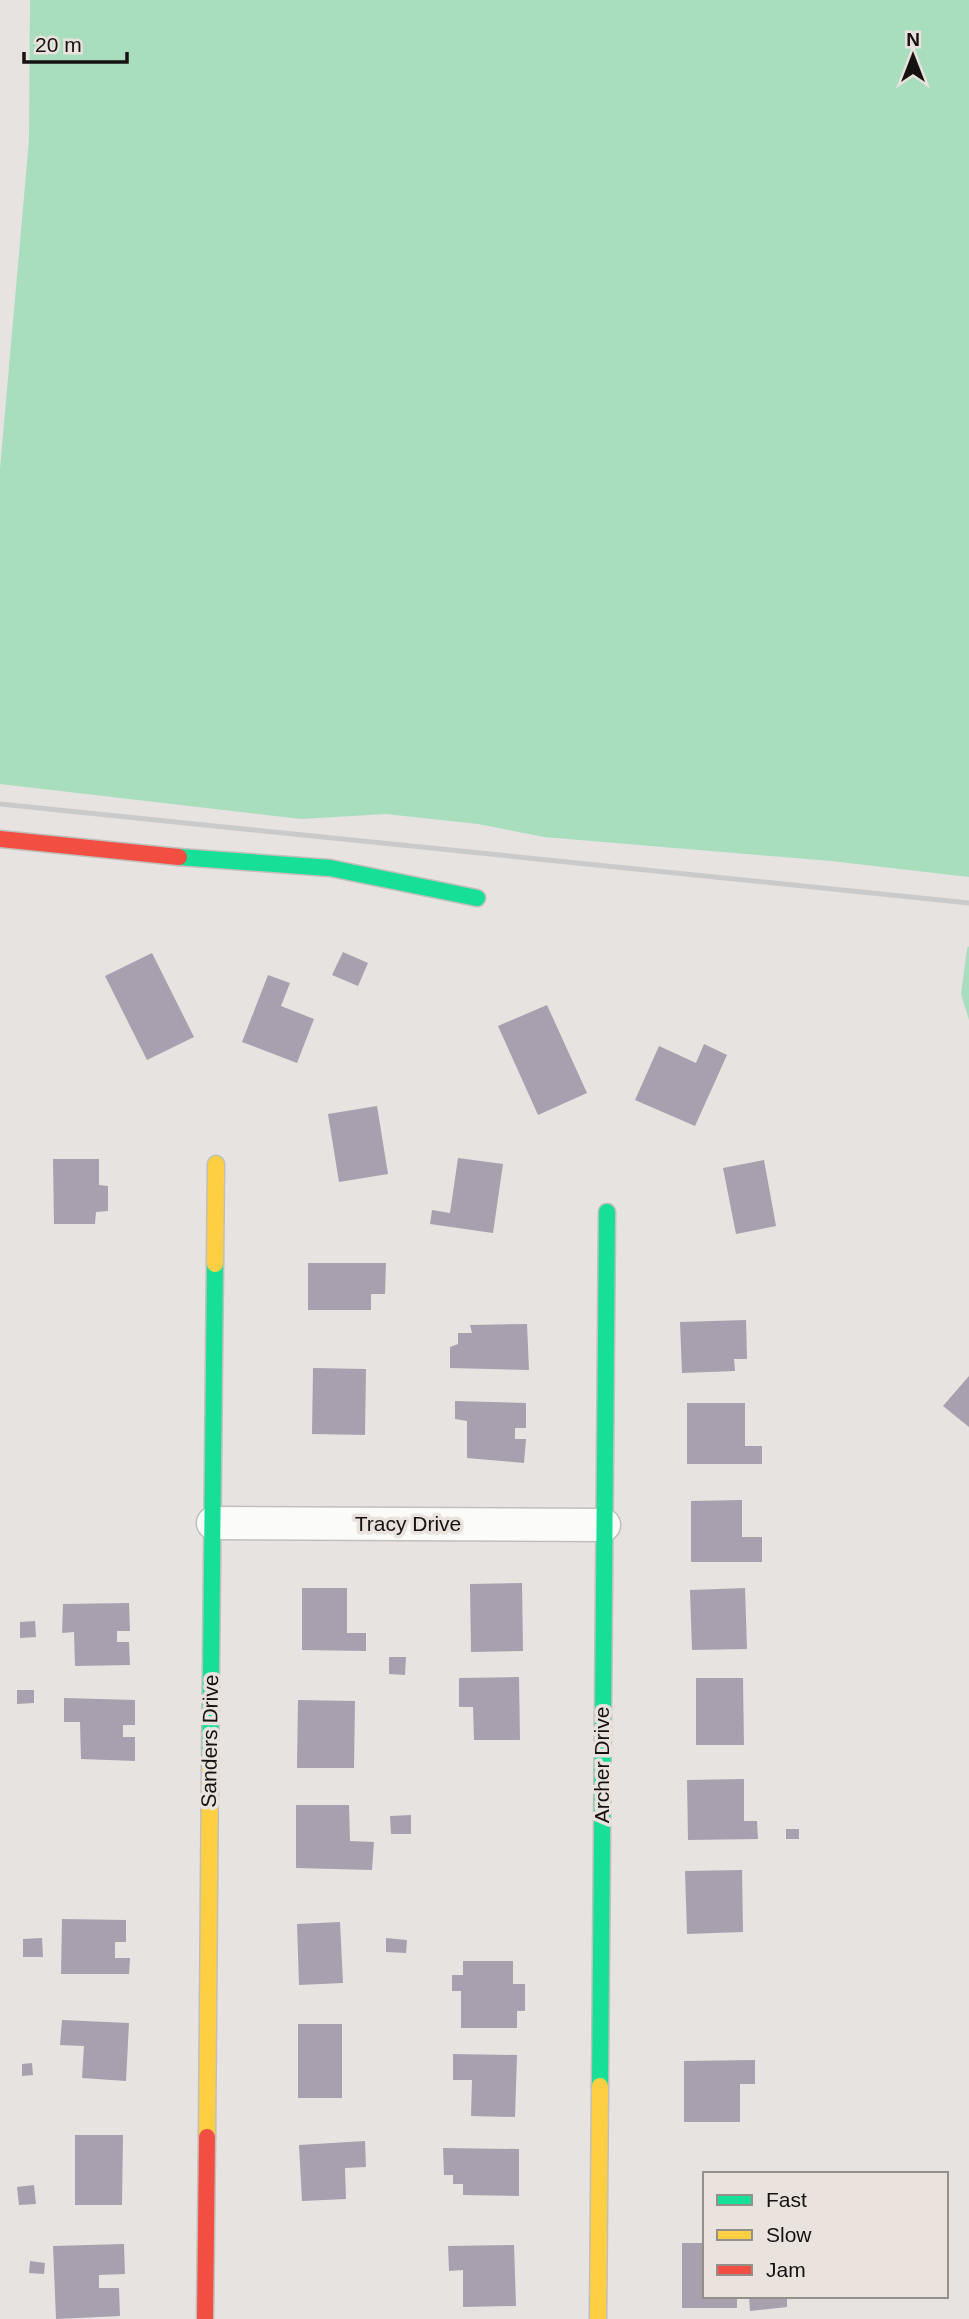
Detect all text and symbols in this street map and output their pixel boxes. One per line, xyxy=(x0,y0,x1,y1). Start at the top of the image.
scale bar xyxy=(24,21,128,65)
north arrow xyxy=(878,21,948,91)
text: N xyxy=(906,29,920,50)
text: 20 m xyxy=(35,33,82,56)
street label: Tracy Drive xyxy=(355,1512,461,1535)
street label: Sanders Drive xyxy=(197,1674,222,1808)
street label: Archer Drive xyxy=(590,1707,613,1823)
legend xyxy=(703,2172,948,2298)
text: Fast xyxy=(766,2188,807,2211)
text: Slow xyxy=(766,2223,812,2246)
text: Jam xyxy=(766,2258,806,2281)

